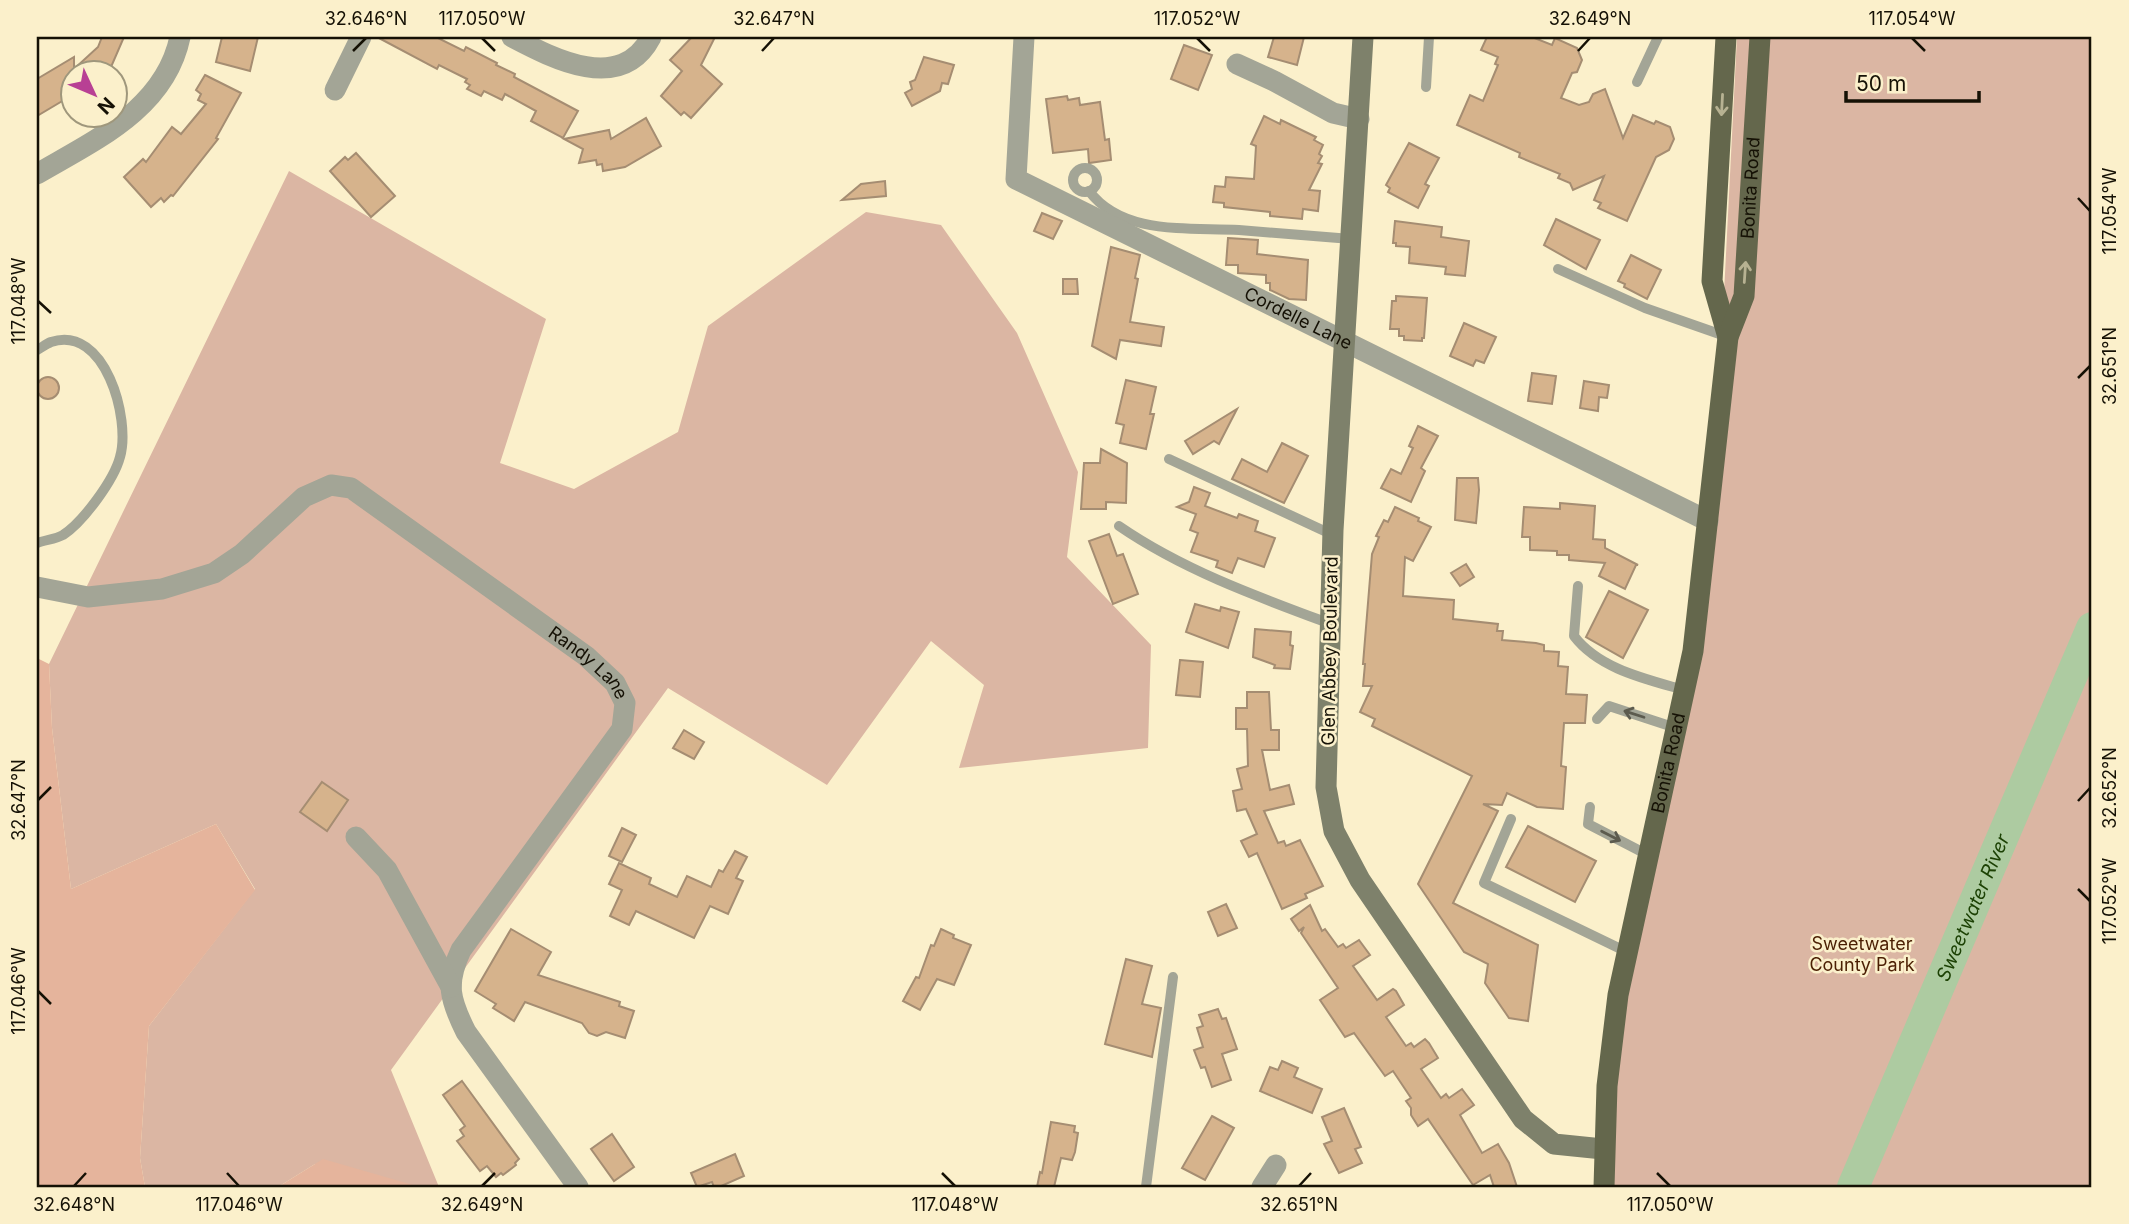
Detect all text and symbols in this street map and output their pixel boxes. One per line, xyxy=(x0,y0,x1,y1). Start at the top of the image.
text: 32.646°N xyxy=(325,8,407,29)
text: 117.050°W xyxy=(439,8,526,29)
text: 32.647°N xyxy=(733,8,815,29)
text: 117.052°W xyxy=(1154,8,1241,29)
text: 32.649°N xyxy=(1549,8,1631,29)
text: 117.054°W xyxy=(1869,8,1956,29)
north arrow xyxy=(60,60,130,130)
scale bar xyxy=(1846,60,1979,104)
text: 50 m xyxy=(1856,71,1906,96)
text: N xyxy=(93,92,119,119)
one-way arrow xyxy=(1716,93,1729,116)
street label: Bonita Road xyxy=(1737,136,1764,240)
text: 117.054°W xyxy=(2099,167,2120,254)
text: 117.048°W xyxy=(8,257,29,345)
one-way arrow xyxy=(1739,260,1752,283)
street label: Cordelle Lane xyxy=(1241,283,1356,354)
text: 32.651°N xyxy=(2099,327,2120,405)
street label: Glen Abbey Boulevard xyxy=(1317,556,1342,746)
street label: Randy Lane xyxy=(545,622,632,703)
one-way arrow xyxy=(1623,707,1645,720)
street label: Bonita Road xyxy=(1647,711,1689,815)
text: 32.652°N xyxy=(2099,747,2120,829)
text: 32.647°N xyxy=(8,759,29,841)
one-way arrow xyxy=(1600,830,1621,843)
water label: Sweetwater River xyxy=(1931,830,2015,985)
text: 117.052°W xyxy=(2099,857,2120,944)
park label: Sweetwater County Park xyxy=(1809,933,1915,975)
text: 117.046°W xyxy=(8,947,29,1035)
text: 32.648°N xyxy=(33,1194,115,1215)
text: 117.046°W xyxy=(195,1194,283,1215)
text: 32.649°N xyxy=(441,1194,523,1215)
text: 117.048°W xyxy=(911,1194,999,1215)
text: 32.651°N xyxy=(1260,1194,1338,1215)
text: 117.050°W xyxy=(1627,1194,1714,1215)

